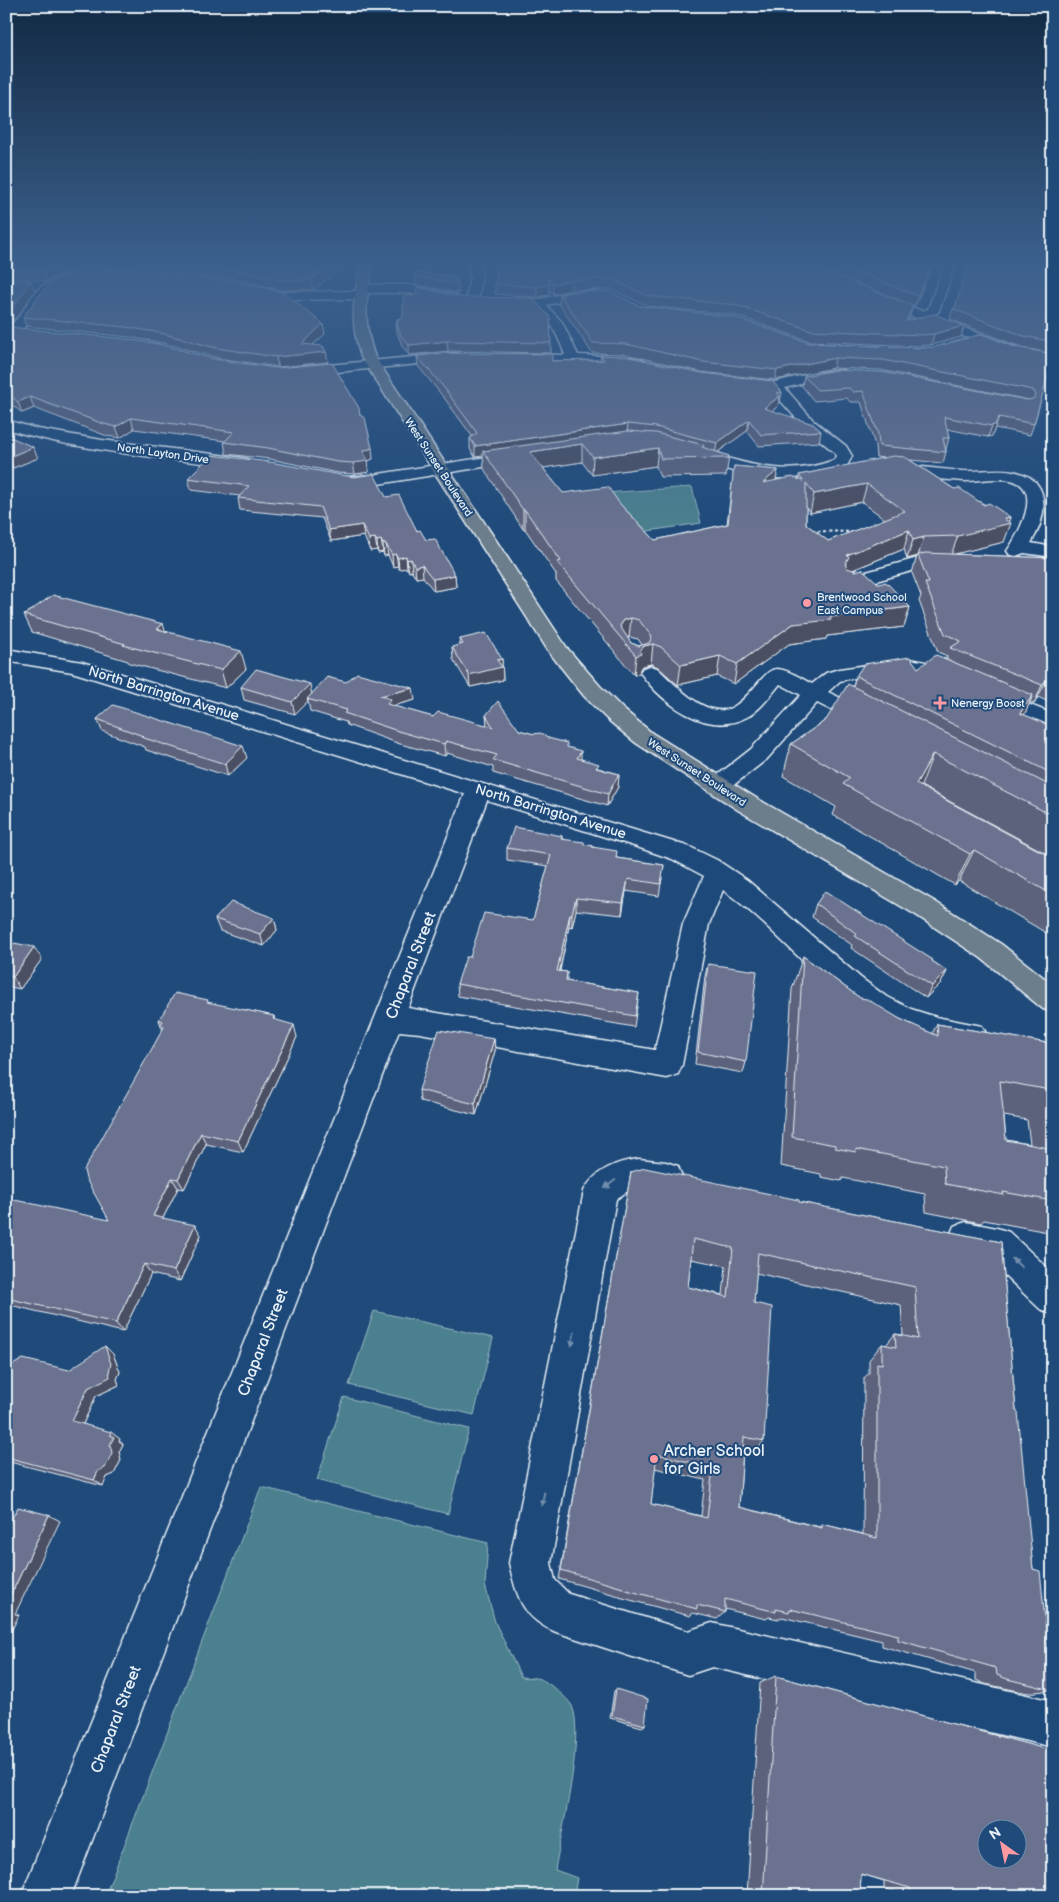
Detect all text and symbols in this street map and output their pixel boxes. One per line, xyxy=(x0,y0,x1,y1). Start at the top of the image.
street label: West Sunset Boulevard xyxy=(402,416,475,519)
street label: North Layton Drive xyxy=(116,441,210,466)
place label: Brentwood School East Campus xyxy=(817,591,907,617)
marker: Brentwood School East Campus xyxy=(801,597,813,609)
street label: North Barrington Avenue xyxy=(86,662,241,725)
marker: Nenergy Boost xyxy=(933,696,947,710)
place label: Nenergy Boost xyxy=(951,697,1025,710)
street label: West Sunset Boulevard xyxy=(645,736,748,809)
street label: North Barrington Avenue xyxy=(473,780,628,843)
street label: Chaparal Street xyxy=(382,909,441,1022)
one-way arrow xyxy=(603,1179,617,1189)
one-way arrow xyxy=(1012,1257,1024,1269)
street label: Chaparal Street xyxy=(234,1286,293,1399)
one-way arrow xyxy=(568,1332,576,1348)
place label: Archer School for Girls xyxy=(664,1442,765,1479)
marker: Archer School for Girls xyxy=(648,1453,660,1465)
one-way arrow xyxy=(538,1491,546,1507)
street label: Chaparal Street xyxy=(87,1663,146,1776)
north arrow xyxy=(976,1820,1026,1870)
text: N xyxy=(986,1824,1004,1844)

